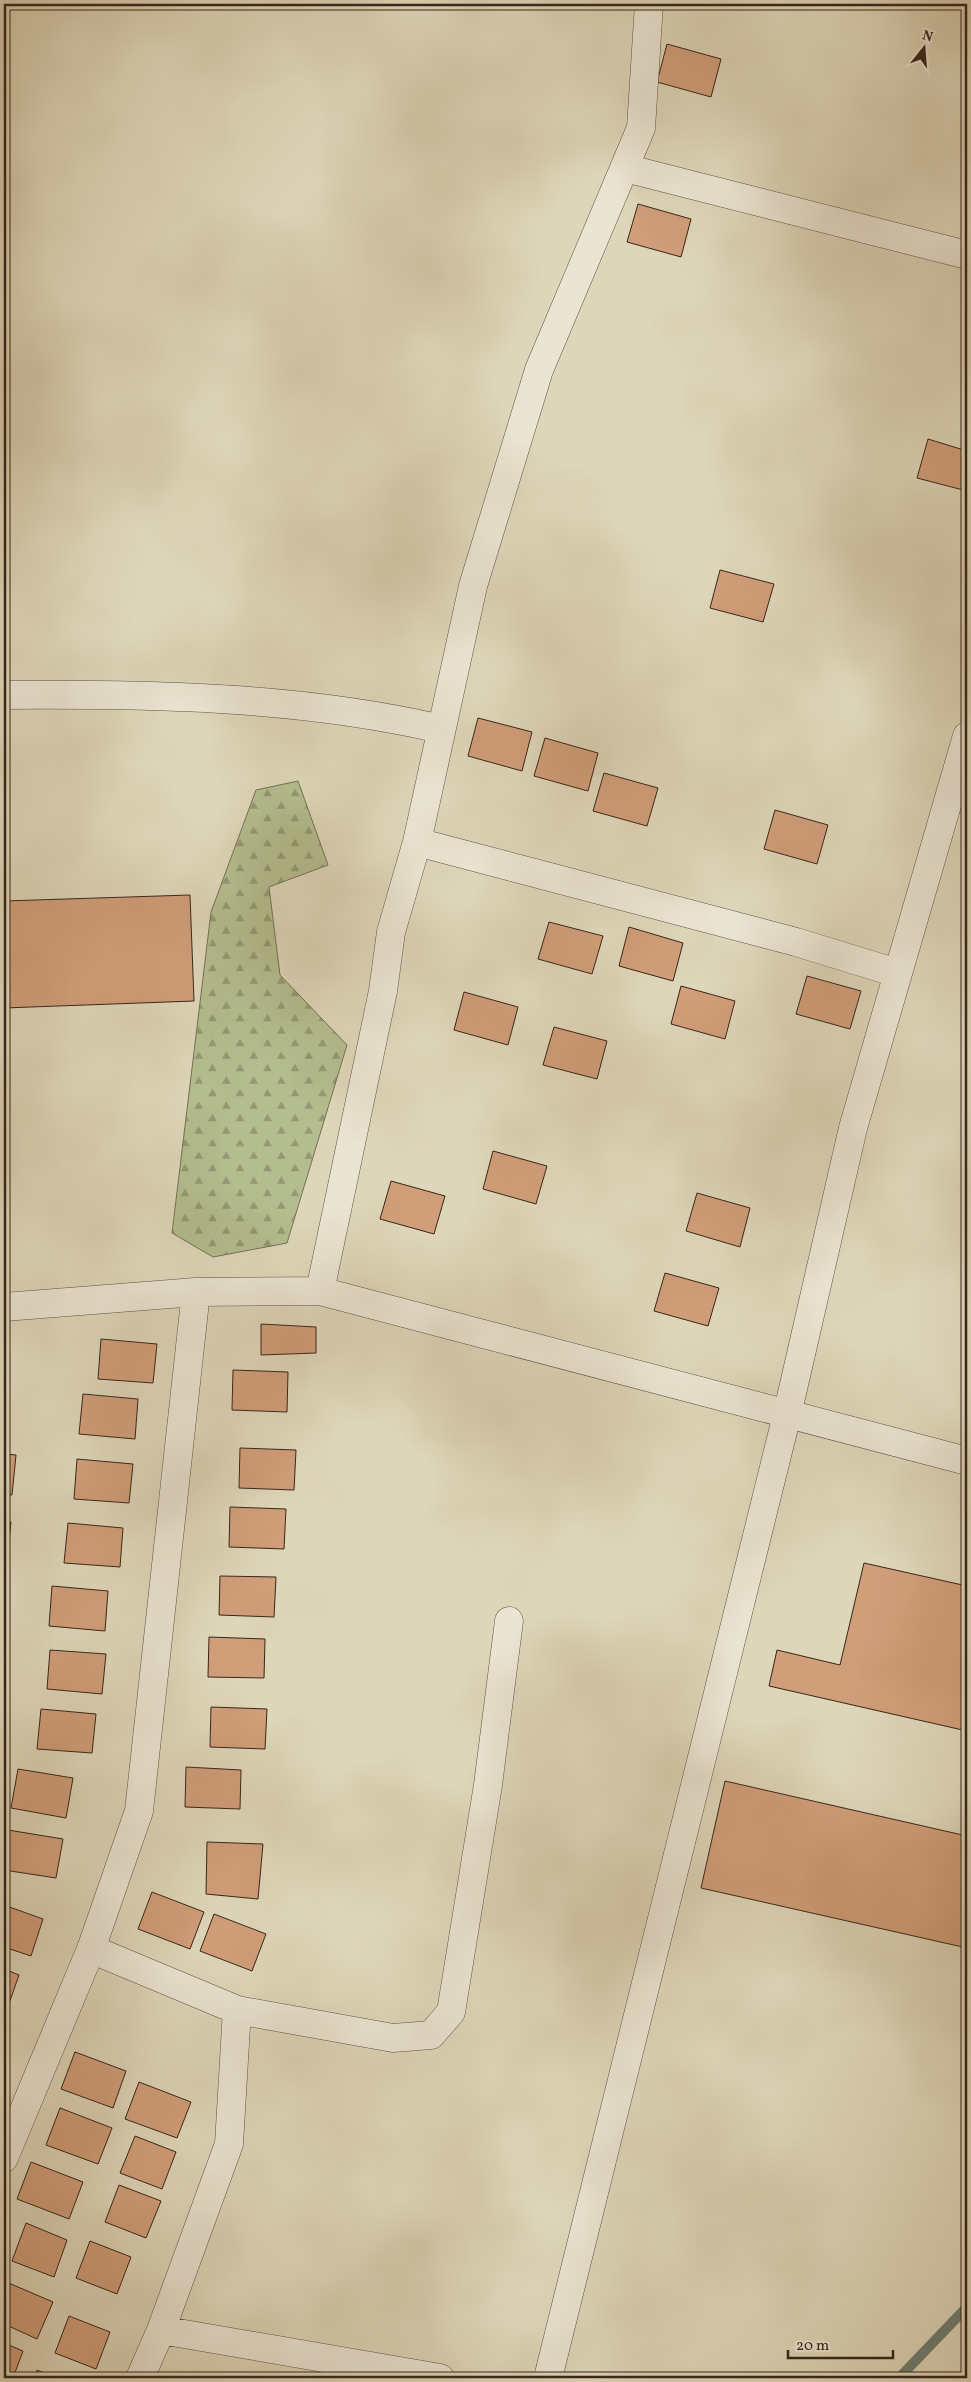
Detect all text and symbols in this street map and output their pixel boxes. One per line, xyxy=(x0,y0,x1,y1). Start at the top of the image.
north arrow xyxy=(898,22,948,72)
text: N xyxy=(920,26,935,48)
scale bar xyxy=(788,2327,894,2359)
text: 20 m xyxy=(796,2336,829,2357)

